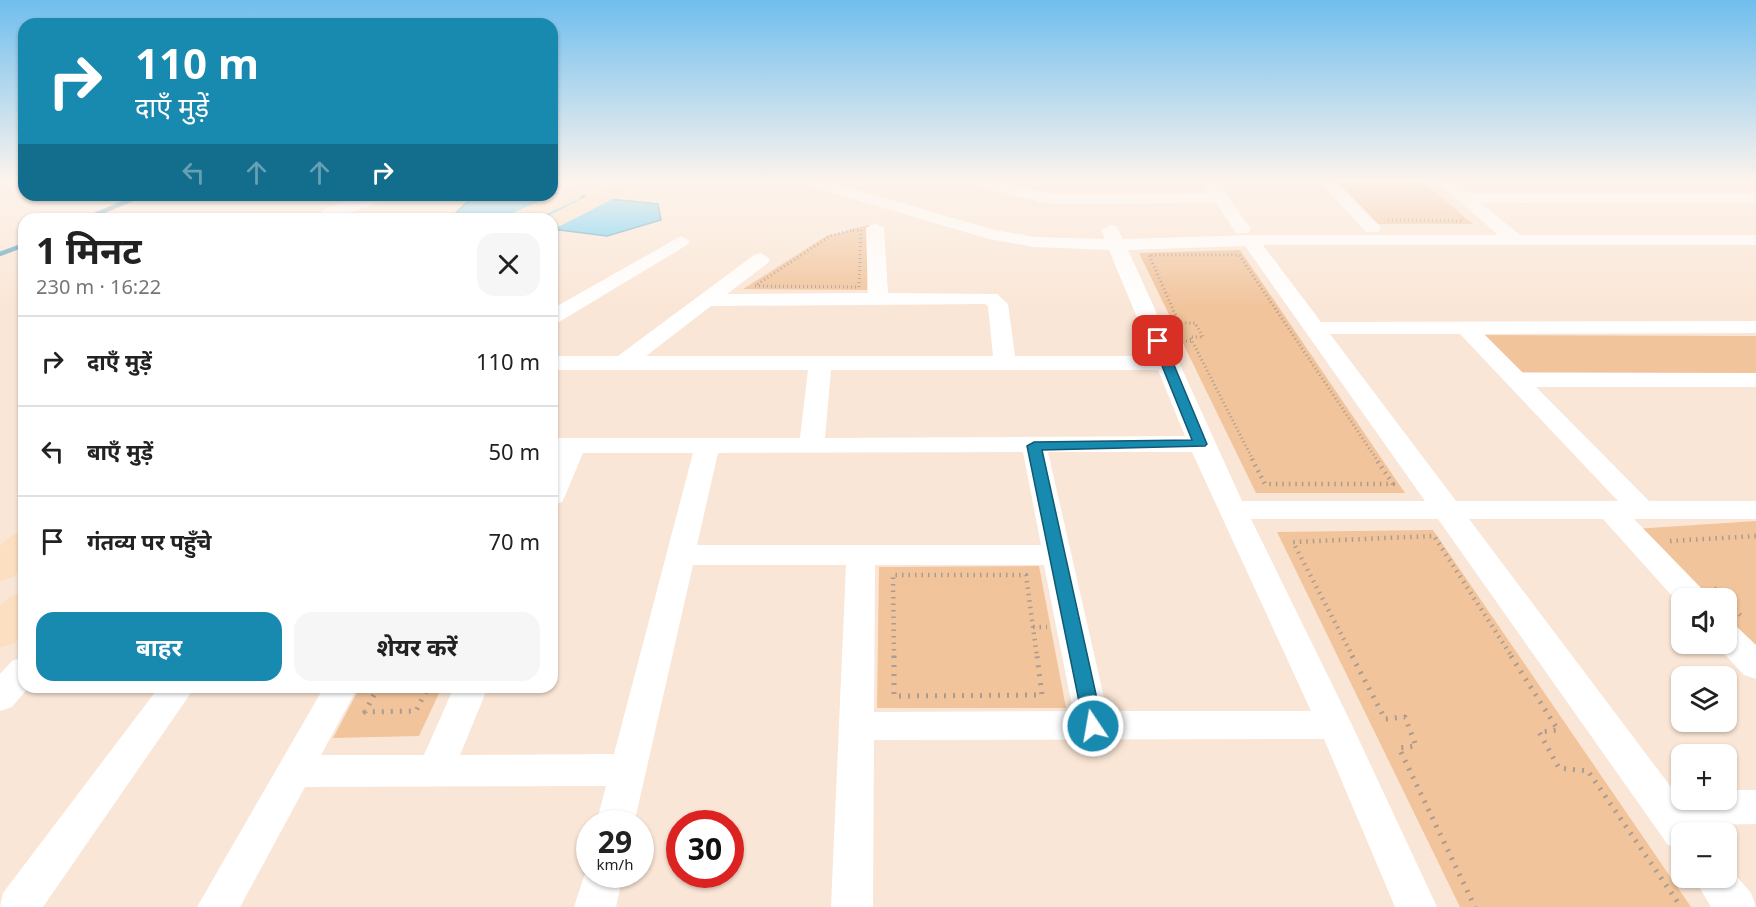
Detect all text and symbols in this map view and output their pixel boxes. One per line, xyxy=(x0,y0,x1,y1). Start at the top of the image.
text: 110 m xyxy=(135,34,259,91)
icon: right xyxy=(36,42,114,120)
text: दाएँ मुड़ें xyxy=(135,88,209,125)
icon: left xyxy=(177,156,210,189)
icon: ahead xyxy=(240,156,273,189)
icon: ahead xyxy=(303,156,336,189)
icon: right xyxy=(366,156,399,189)
text: 1 मिनट xyxy=(36,226,142,275)
button: close xyxy=(477,233,540,296)
text: 230 m · 16:22 xyxy=(36,273,161,300)
pin xyxy=(1132,315,1183,366)
icon: arrive xyxy=(1141,324,1174,357)
icon: right xyxy=(36,345,69,378)
text: दाएँ मुड़ें xyxy=(87,346,152,376)
text: 110 m xyxy=(476,346,540,376)
icon: left xyxy=(36,435,69,468)
text: बाएँ मुड़ें xyxy=(87,436,153,466)
text: 50 m xyxy=(489,436,540,466)
icon: arrive xyxy=(36,525,69,558)
text: गंतव्य पर पहुँचे xyxy=(87,526,212,556)
text: 70 m xyxy=(489,526,540,556)
map controls xyxy=(1671,588,1737,888)
button: sound xyxy=(1671,588,1737,654)
button: बाहर xyxy=(36,612,282,681)
button: शेयर करें xyxy=(294,612,540,681)
button: layers xyxy=(1671,666,1737,732)
position arrow xyxy=(1061,694,1125,758)
button: + xyxy=(1671,744,1737,810)
speed limit sign: 30 xyxy=(666,810,744,888)
text: 29 xyxy=(598,821,632,862)
button: − xyxy=(1671,822,1737,888)
text: km/h xyxy=(597,854,633,874)

